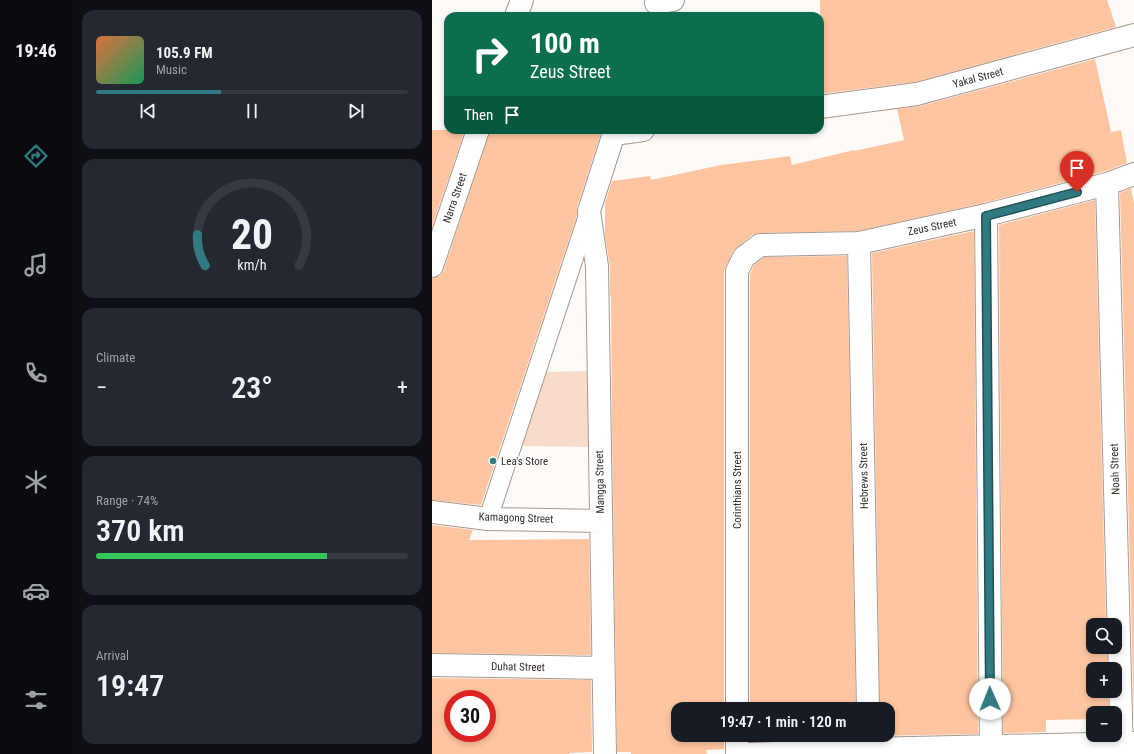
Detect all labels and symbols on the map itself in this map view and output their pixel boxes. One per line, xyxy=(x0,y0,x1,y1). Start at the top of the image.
street label: Yakal Street xyxy=(951,65,1005,91)
pin xyxy=(1060,151,1094,192)
street label: Narra Street xyxy=(440,171,470,225)
street label: Zeus Street xyxy=(906,216,958,238)
street label: Hebrews Street xyxy=(857,443,871,509)
street label: Noah Street xyxy=(1108,443,1122,495)
street label: Mangga Street xyxy=(593,450,607,514)
street label: Corinthians Street xyxy=(731,451,744,529)
place label: Lea's Store xyxy=(501,455,548,468)
marker: Lea's Store xyxy=(488,456,498,466)
street label: Kamagong Street xyxy=(478,510,554,526)
street label: Duhat Street xyxy=(491,660,545,674)
position arrow xyxy=(969,678,1011,720)
speed limit sign: 30 xyxy=(444,690,496,742)

